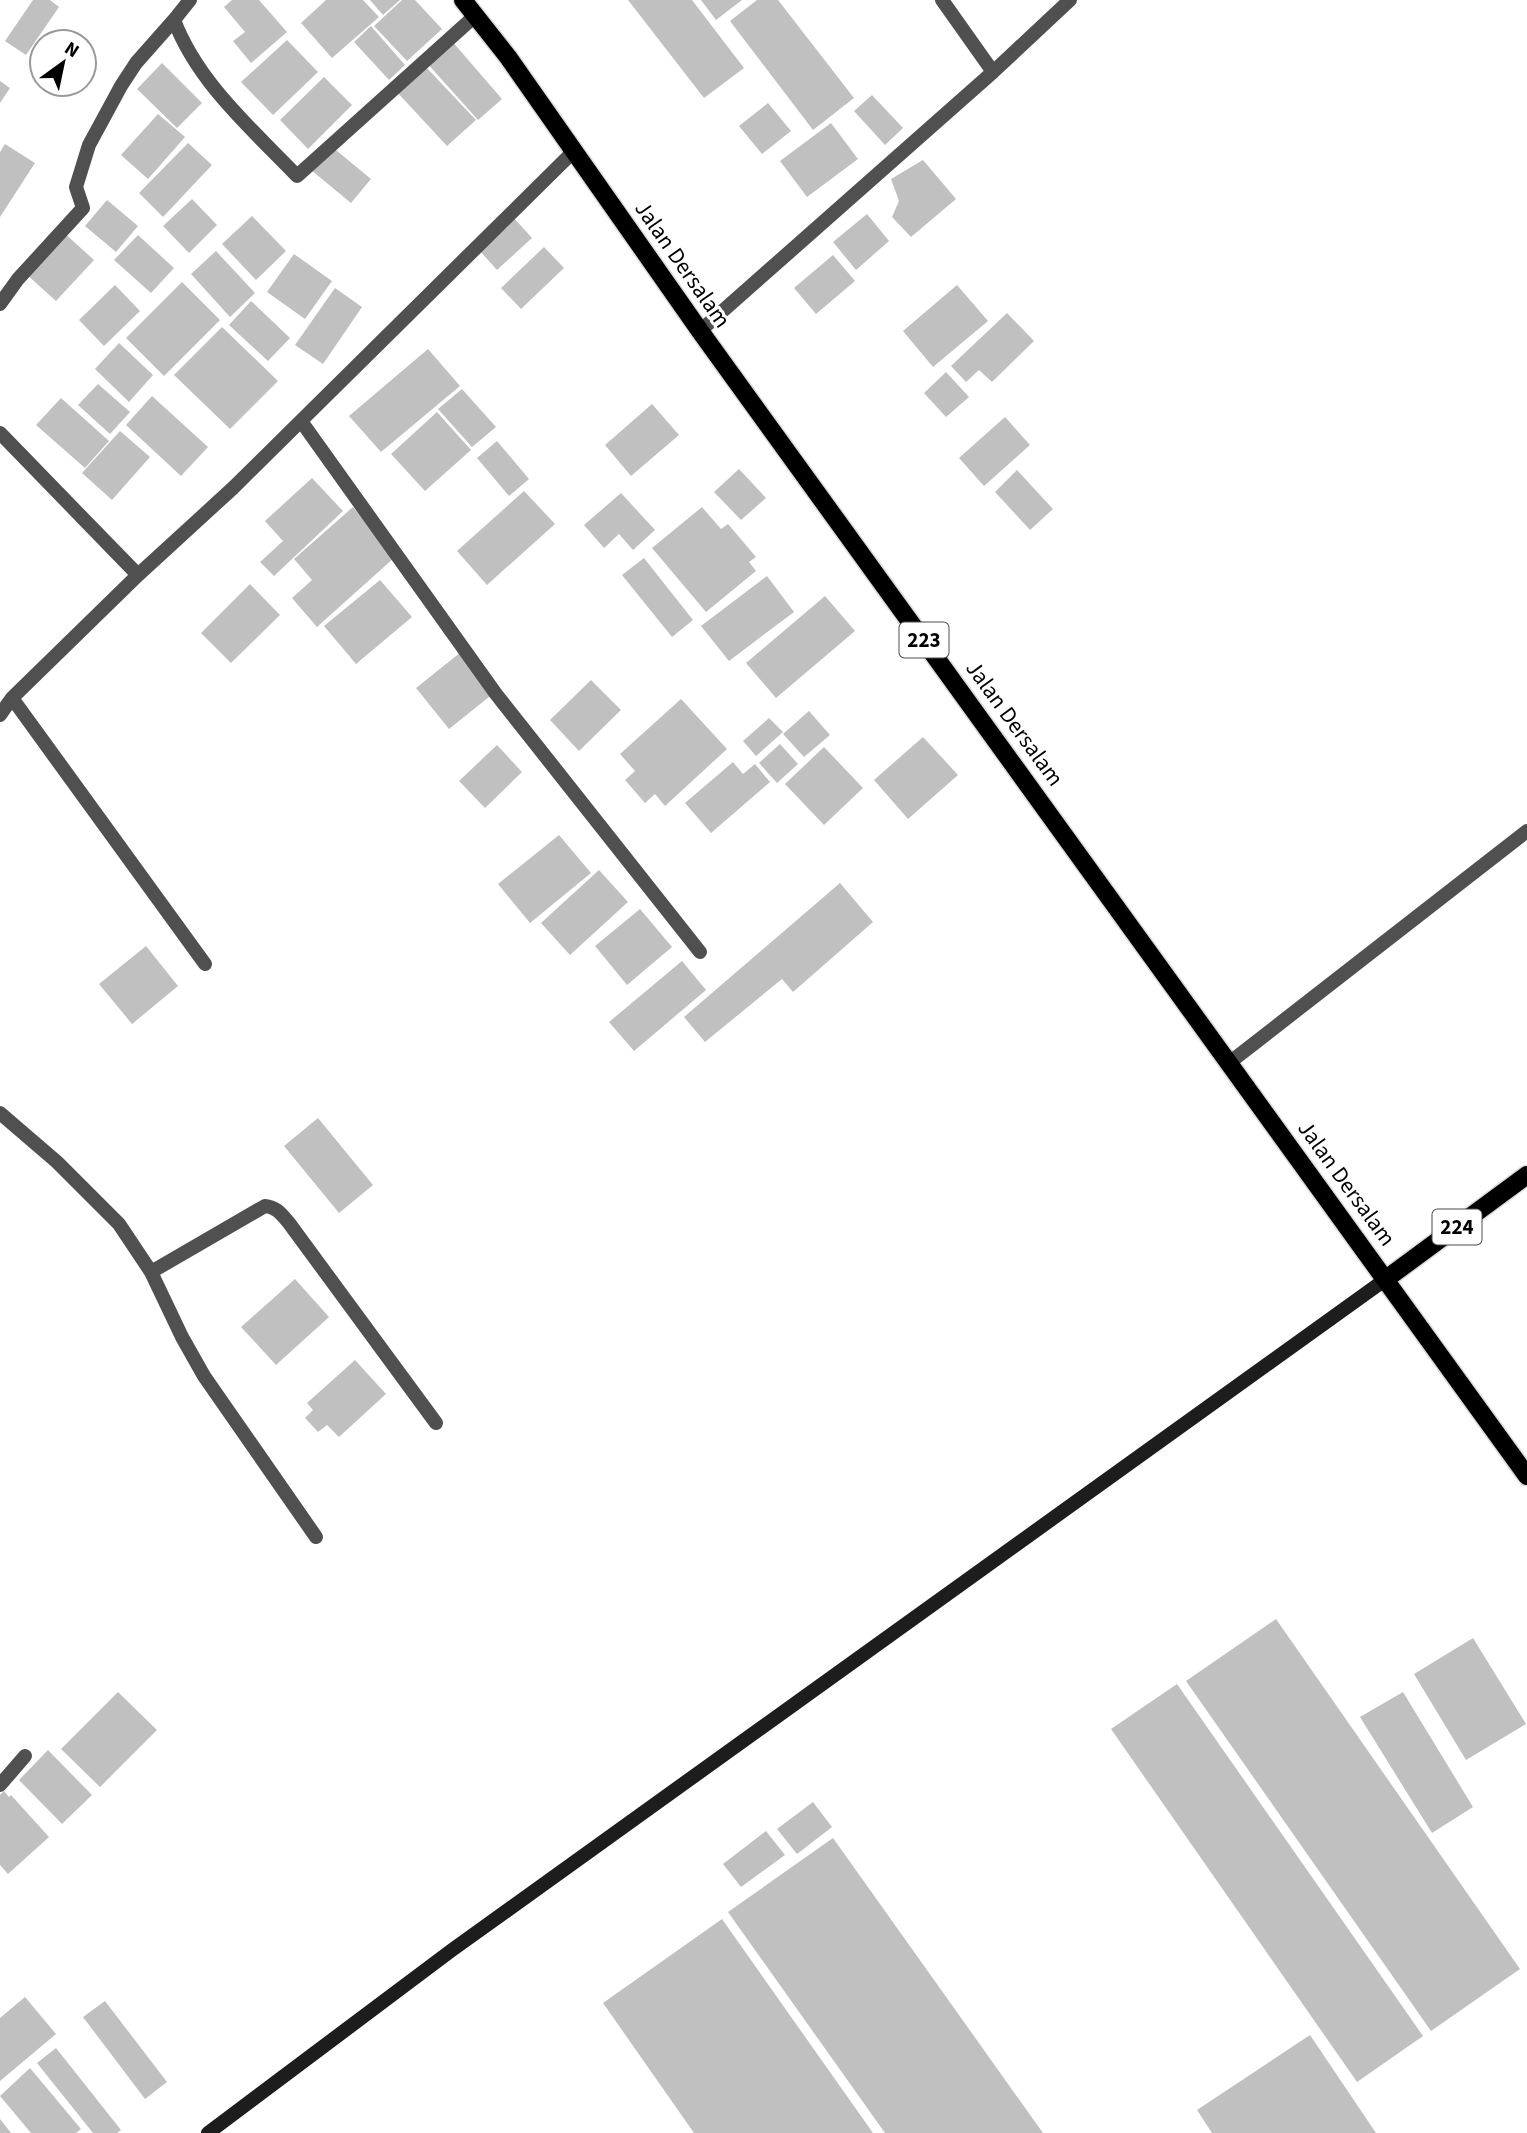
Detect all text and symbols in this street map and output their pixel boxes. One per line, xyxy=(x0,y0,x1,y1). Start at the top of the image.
north arrow xyxy=(28,28,98,98)
text: N xyxy=(59,35,84,65)
street label: Jalan Dersalam xyxy=(626,194,739,335)
road number: 223 xyxy=(900,622,948,658)
street label: Jalan Dersalam xyxy=(958,654,1072,793)
street label: Jalan Dersalam xyxy=(1290,1114,1404,1253)
road number: 224 xyxy=(1432,1210,1482,1244)

